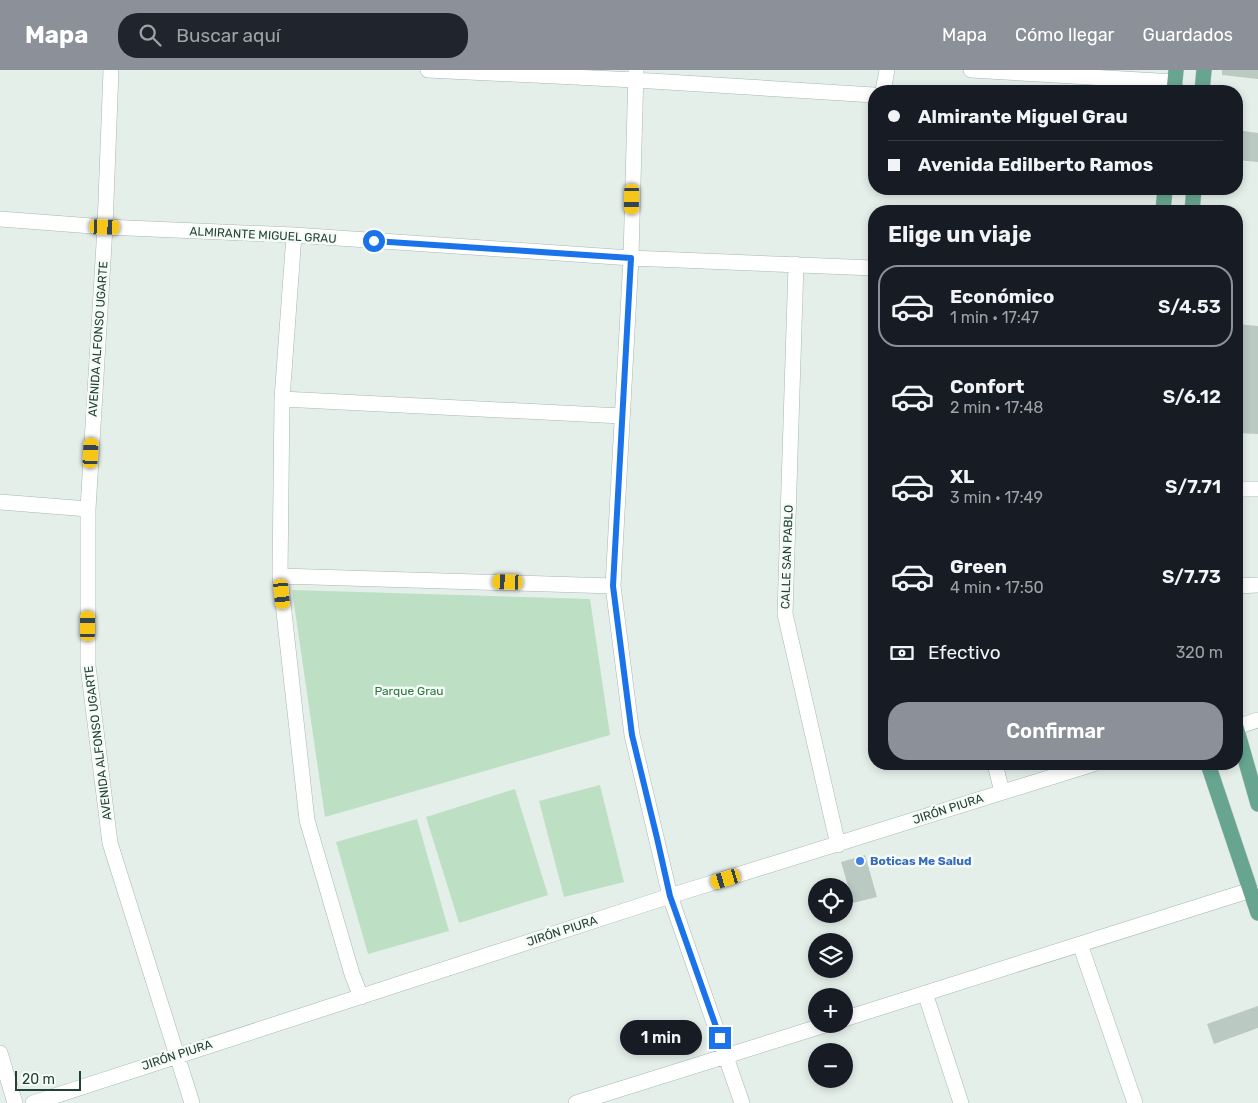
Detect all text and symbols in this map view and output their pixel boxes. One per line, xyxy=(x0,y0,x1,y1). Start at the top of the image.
search box xyxy=(118,13,468,58)
text: Mapa xyxy=(25,21,88,49)
icon: search xyxy=(136,21,164,49)
text: Buscar aquí xyxy=(176,24,280,47)
text: Mapa xyxy=(942,24,987,46)
text: Cómo llegar xyxy=(1015,24,1114,46)
text: Guardados xyxy=(1142,24,1233,46)
text: Almirante Miguel Grau xyxy=(918,105,1128,128)
text: Avenida Edilberto Ramos xyxy=(918,153,1153,176)
car xyxy=(624,184,639,214)
car xyxy=(89,219,120,235)
text: Elige un viaje xyxy=(888,221,1032,248)
street label: ALMIRANTE MIGUEL GRAU xyxy=(189,224,337,246)
route start xyxy=(363,230,385,252)
street label: AVENIDA ALFONSO UGARTE xyxy=(86,261,110,417)
icon: car xyxy=(890,284,935,329)
text: Económico xyxy=(950,285,1054,308)
text: S/4.53 xyxy=(1158,295,1221,318)
text: 1 min · 17:47 xyxy=(950,308,1039,327)
icon: car xyxy=(890,374,935,419)
text: Confort xyxy=(950,375,1024,398)
text: S/6.12 xyxy=(1163,385,1221,408)
text: 2 min · 17:48 xyxy=(950,398,1044,417)
car xyxy=(82,438,99,468)
icon: car xyxy=(890,464,935,509)
text: XL xyxy=(950,465,974,488)
text: S/7.71 xyxy=(1165,475,1221,498)
text: 3 min · 17:49 xyxy=(950,488,1043,507)
street label: CALLE SAN PABLO xyxy=(778,505,796,609)
icon: car xyxy=(890,554,935,599)
text: Green xyxy=(950,555,1007,578)
text: S/7.73 xyxy=(1162,565,1221,588)
car xyxy=(492,574,523,590)
car xyxy=(272,578,291,610)
text: 4 min · 17:50 xyxy=(950,578,1044,597)
car xyxy=(80,611,95,641)
icon: cash xyxy=(888,639,916,667)
text: Efectivo xyxy=(928,641,1001,664)
text: 320 m xyxy=(1176,643,1223,662)
street label: AVENIDA ALFONSO UGARTE xyxy=(82,665,114,821)
park label: Parque Grau xyxy=(374,684,444,698)
button: Confirmar xyxy=(888,702,1223,760)
street label: JIRÓN PIURA xyxy=(911,791,985,827)
place label: Boticas Me Salud xyxy=(870,854,972,868)
marker: Boticas Me Salud xyxy=(854,855,866,867)
car xyxy=(709,867,742,891)
map controls xyxy=(808,878,853,1088)
button: locate xyxy=(808,878,853,923)
street label: JIRÓN PIURA xyxy=(525,913,599,949)
button: layers xyxy=(808,933,853,978)
button: + xyxy=(808,988,853,1033)
callout: 1 min xyxy=(620,1020,702,1056)
route end xyxy=(709,1027,731,1049)
text: 1 min xyxy=(641,1028,681,1047)
street label: JIRÓN PIURA xyxy=(140,1037,214,1073)
button: − xyxy=(808,1043,853,1088)
scale bar xyxy=(15,1068,81,1091)
text: 20 m xyxy=(22,1071,55,1088)

